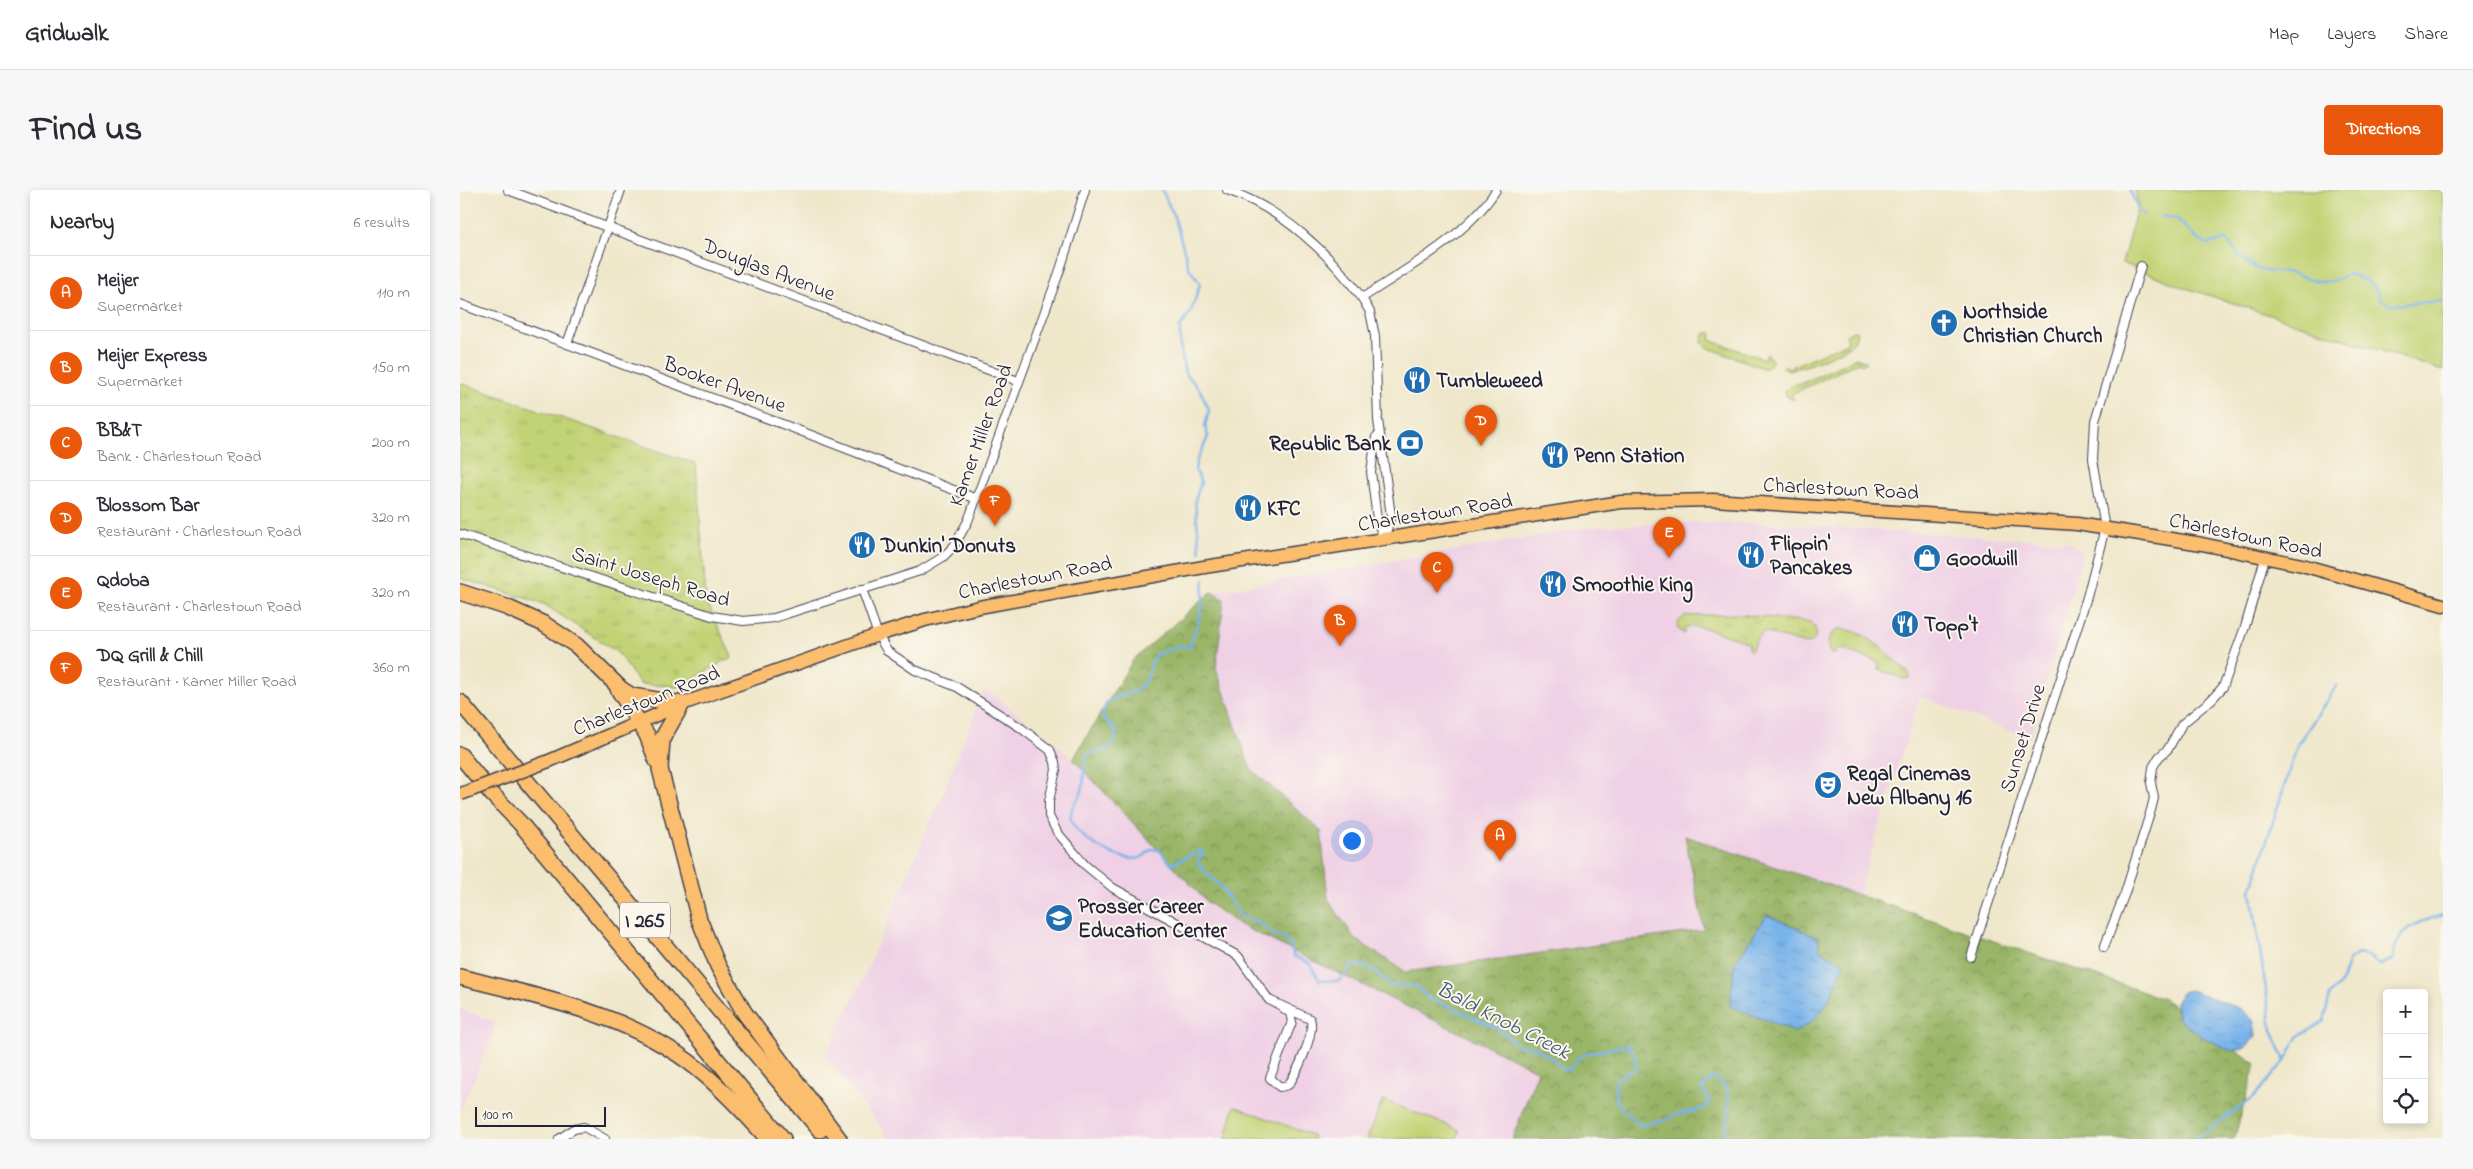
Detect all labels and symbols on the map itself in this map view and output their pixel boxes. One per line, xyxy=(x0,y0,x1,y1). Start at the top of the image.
street label: Douglas Avenue xyxy=(696,231,840,312)
place label: Northside Christian Church xyxy=(1963,298,2103,352)
church icon: Northside Christian Church xyxy=(1929,308,1959,338)
street label: Booker Avenue xyxy=(658,349,790,422)
street label: Kamer Miller Road xyxy=(942,360,1022,511)
restaurant icon: Tumbleweed xyxy=(1402,365,1432,395)
place label: Tumbleweed xyxy=(1436,367,1543,397)
pin: D xyxy=(1465,405,1497,446)
bank icon: Republic Bank xyxy=(1395,428,1425,458)
place label: Republic Bank xyxy=(1269,430,1392,460)
restaurant icon: Penn Station xyxy=(1540,440,1570,470)
place label: Penn Station xyxy=(1574,442,1684,472)
street label: Charlestown Road xyxy=(1762,471,1920,509)
pin: F xyxy=(979,485,1011,526)
street label: Charlestown Road xyxy=(1356,487,1515,541)
restaurant icon: KFC xyxy=(1233,493,1263,523)
place label: KFC xyxy=(1267,495,1301,525)
street label: Charlestown Road xyxy=(2166,506,2325,568)
pin: E xyxy=(1653,517,1685,558)
restaurant icon: Dunkin' Donuts xyxy=(847,530,877,560)
place label: Flippin' Pancakes xyxy=(1769,530,1853,584)
place label: Dunkin' Donuts xyxy=(880,532,1016,562)
street label: Saint Joseph Road xyxy=(568,540,734,616)
restaurant icon: Flippin' Pancakes xyxy=(1736,540,1766,570)
shop icon: Goodwill xyxy=(1912,543,1942,573)
place label: Goodwill xyxy=(1946,545,2018,575)
street label: Charlestown Road xyxy=(956,549,1115,609)
pin: C xyxy=(1421,552,1453,593)
restaurant icon: Smoothie King xyxy=(1538,569,1568,599)
place label: Smoothie King xyxy=(1572,571,1693,603)
pin: B xyxy=(1324,605,1356,646)
restaurant icon: Topp't xyxy=(1890,609,1920,639)
place label: Topp't xyxy=(1924,611,1979,641)
street label: Charlestown Road xyxy=(569,659,725,745)
street label: Sunset Drive xyxy=(1993,680,2055,797)
place label: Regal Cinemas New Albany 16 xyxy=(1847,760,1972,816)
theatre icon: Regal Cinemas New Albany 16 xyxy=(1813,770,1843,800)
pin: A xyxy=(1484,820,1516,861)
your location xyxy=(1339,828,1365,854)
place label: Prosser Career Education Center xyxy=(1078,893,1227,947)
road number: I 265 xyxy=(620,902,670,938)
school or university icon: Prosser Career Education Center xyxy=(1044,903,1074,933)
water label: Bald Knob Creek xyxy=(1430,974,1576,1070)
scale bar xyxy=(475,1104,606,1127)

